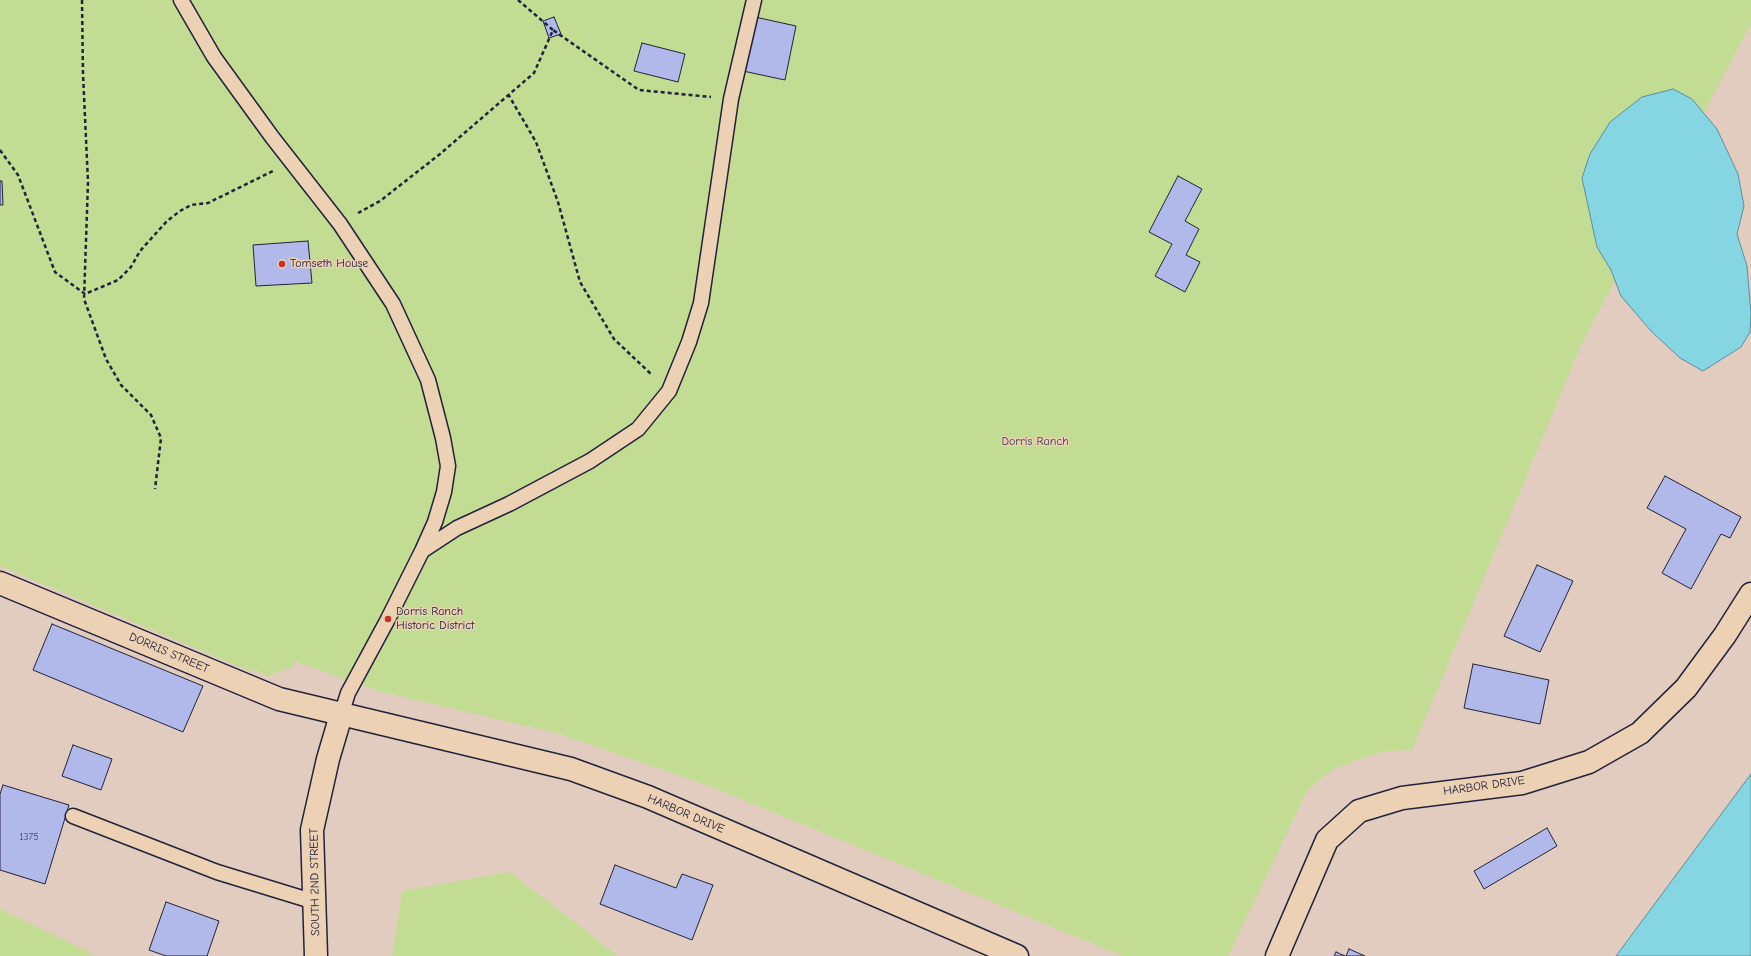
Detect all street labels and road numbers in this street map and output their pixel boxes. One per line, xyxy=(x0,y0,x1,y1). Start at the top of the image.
street label: DORRIS STREET xyxy=(127,630,211,676)
street label: HARBOR DRIVE xyxy=(1442,773,1526,799)
street label: HARBOR DRIVE xyxy=(645,791,727,837)
street label: SOUTH 2ND STREET xyxy=(307,828,323,936)

